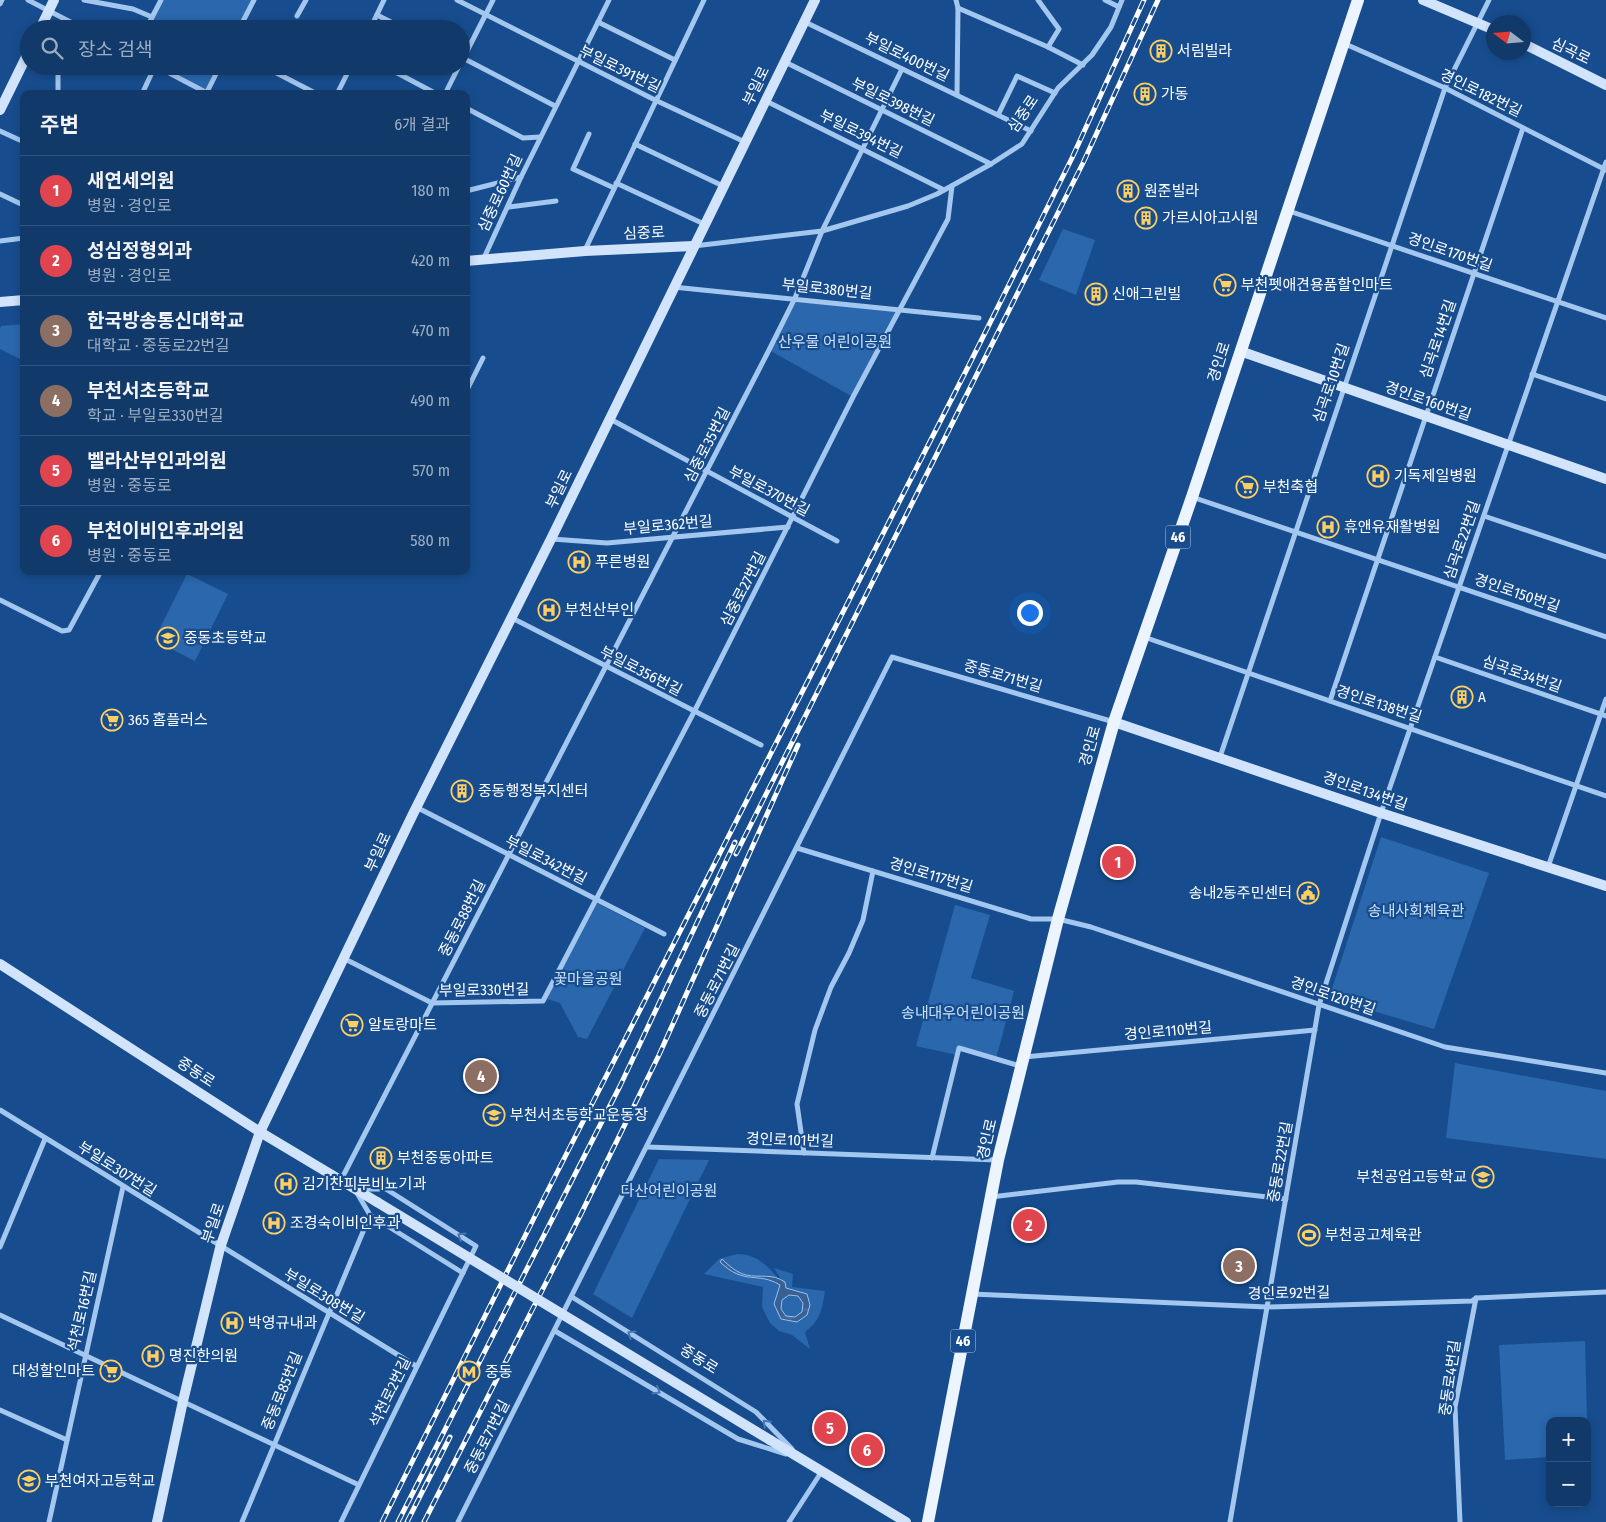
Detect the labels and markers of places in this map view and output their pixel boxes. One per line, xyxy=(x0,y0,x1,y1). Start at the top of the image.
building icon: 서림빌라 xyxy=(1149,39,1173,63)
place label: 서림빌라 xyxy=(1177,42,1232,60)
building icon: 가동 xyxy=(1133,82,1157,106)
place label: 가동 xyxy=(1161,85,1189,103)
building icon: 원준빌라 xyxy=(1116,179,1140,203)
place label: 원준빌라 xyxy=(1144,182,1199,200)
building icon: 가르시아고시원 xyxy=(1134,206,1158,230)
place label: 가르시아고시원 xyxy=(1162,209,1259,227)
supermarket icon: 부천펫애견용품할인마트 xyxy=(1213,273,1237,297)
place label: 부천펫애견용품할인마트 xyxy=(1241,276,1393,294)
building icon: 신애그린빌 xyxy=(1084,282,1108,306)
place label: 신애그린빌 xyxy=(1112,285,1181,303)
hospital icon: 기독제일병원 xyxy=(1366,464,1390,488)
place label: 기독제일병원 xyxy=(1394,467,1477,485)
supermarket icon: 부천축협 xyxy=(1235,475,1259,499)
place label: 부천축협 xyxy=(1263,478,1318,496)
hospital icon: 휴앤유재활병원 xyxy=(1316,515,1340,539)
place label: 휴앤유재활병원 xyxy=(1344,518,1441,536)
hospital icon: 푸른병원 xyxy=(567,550,591,574)
place label: 푸른병원 xyxy=(595,553,650,571)
hospital icon: 부천산부인 xyxy=(537,598,561,622)
place label: 부천산부인 xyxy=(565,601,634,619)
school or university icon: 중동초등학교 xyxy=(156,626,180,650)
place label: 중동초등학교 xyxy=(184,629,267,647)
building icon: A xyxy=(1450,685,1474,709)
place label: A xyxy=(1478,688,1486,706)
supermarket icon: 365 홈플러스 xyxy=(100,708,124,732)
place label: 365 홈플러스 xyxy=(128,711,208,729)
building icon: 중동행정복지센터 xyxy=(450,779,474,803)
place label: 중동행정복지센터 xyxy=(478,782,588,800)
pin: 1 xyxy=(1102,843,1134,881)
public building icon: 송내2동주민센터 xyxy=(1296,881,1320,905)
place label: 송내2동주민센터 xyxy=(1189,884,1292,902)
supermarket icon: 알토랑마트 xyxy=(340,1013,364,1037)
place label: 알토랑마트 xyxy=(368,1016,437,1034)
pin: 4 xyxy=(465,1057,497,1095)
school or university icon: 부천서초등학교운동장 xyxy=(482,1103,506,1127)
place label: 부천서초등학교운동장 xyxy=(510,1106,648,1124)
building icon: 부천중동아파트 xyxy=(369,1146,393,1170)
place label: 부천중동아파트 xyxy=(397,1149,494,1167)
school or university icon: 부천공업고등학교 xyxy=(1471,1165,1495,1189)
place label: 부천공업고등학교 xyxy=(1357,1168,1467,1186)
hospital icon: 김기찬피부비뇨기과 xyxy=(274,1172,298,1196)
place label: 김기찬피부비뇨기과 xyxy=(302,1175,426,1193)
pin: 2 xyxy=(1013,1206,1045,1244)
hospital icon: 조경숙이비인후과 xyxy=(262,1211,286,1235)
place label: 조경숙이비인후과 xyxy=(290,1214,401,1232)
sports icon: 부천공고체육관 xyxy=(1297,1223,1321,1247)
place label: 부천공고체육관 xyxy=(1325,1226,1422,1244)
pin: 3 xyxy=(1223,1247,1255,1285)
hospital icon: 박영규내과 xyxy=(220,1311,244,1335)
place label: 박영규내과 xyxy=(248,1314,317,1332)
hospital icon: 명진한의원 xyxy=(141,1344,165,1368)
place label: 명진한의원 xyxy=(169,1347,238,1365)
supermarket icon: 대성할인마트 xyxy=(99,1359,123,1383)
metro station icon: 중동 xyxy=(457,1360,481,1384)
place label: 대성할인마트 xyxy=(12,1362,95,1380)
place label: 중동 xyxy=(485,1363,513,1381)
pin: 5 xyxy=(814,1409,846,1447)
pin: 6 xyxy=(851,1431,883,1469)
school or university icon: 부천여자고등학교 xyxy=(17,1469,41,1493)
place label: 부천여자고등학교 xyxy=(45,1472,155,1490)

